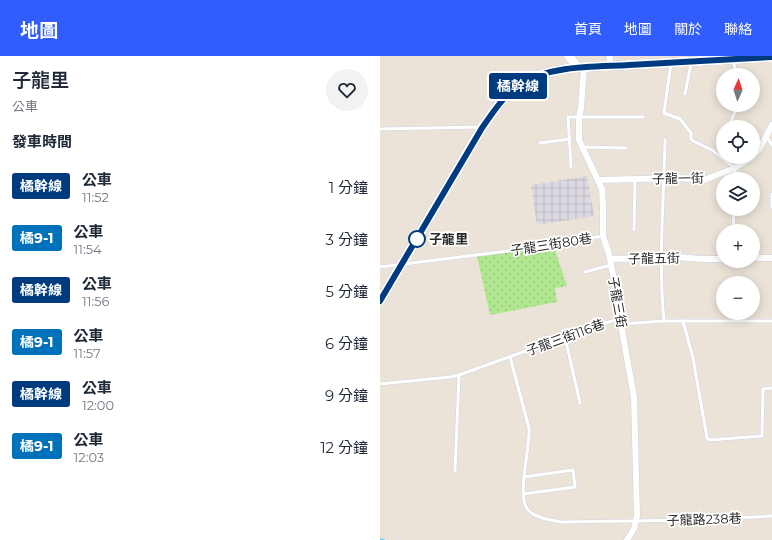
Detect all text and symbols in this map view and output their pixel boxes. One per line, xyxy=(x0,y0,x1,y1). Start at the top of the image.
text: 地圖 xyxy=(20,19,58,42)
text: 首頁 xyxy=(574,20,602,38)
text: 地圖 xyxy=(624,20,652,38)
text: 關於 xyxy=(674,20,702,38)
text: 聯絡 xyxy=(724,20,752,38)
north arrow xyxy=(716,68,760,112)
map controls xyxy=(716,68,760,320)
text: 子龍里 xyxy=(12,69,69,92)
button: heart xyxy=(326,69,368,111)
line badge: 橘幹線 xyxy=(495,73,541,99)
text: 橘幹線 xyxy=(497,77,539,95)
text: 公車 xyxy=(12,98,38,114)
button: locate xyxy=(716,120,760,164)
text: 發車時間 xyxy=(12,132,72,151)
text: 公車 xyxy=(82,170,112,189)
street label: 子龍一街 xyxy=(652,170,704,186)
button: layers xyxy=(716,172,760,216)
text: 橘幹線 xyxy=(20,177,62,195)
text: 1 分鐘 xyxy=(329,178,368,197)
text: 11:52 xyxy=(82,189,109,205)
text: 公車 xyxy=(74,222,104,241)
button: + xyxy=(716,224,760,268)
text: 橘9-1 xyxy=(20,229,54,247)
text: 3 分鐘 xyxy=(326,230,368,249)
marker: 子龍里 xyxy=(408,230,426,248)
street label: 子龍三街80巷 xyxy=(509,230,593,258)
place label: 子龍里 xyxy=(429,231,468,247)
text: 11:54 xyxy=(74,241,102,257)
street label: 子龍五街 xyxy=(628,250,680,266)
text: 公車 xyxy=(82,274,112,293)
street label: 子龍三街 xyxy=(606,275,630,329)
button: − xyxy=(716,276,760,320)
text: 橘幹線 xyxy=(20,281,62,299)
text: 5 分鐘 xyxy=(326,282,368,301)
text: 11:56 xyxy=(82,293,109,309)
street label: 子龍三街116巷 xyxy=(524,315,606,359)
text: 公車 xyxy=(74,326,104,345)
text: 橘9-1 xyxy=(20,333,54,351)
text: 6 分鐘 xyxy=(325,334,368,353)
text: 11:57 xyxy=(74,345,101,361)
text: 公車 xyxy=(82,378,112,397)
text: 橘幹線 xyxy=(20,385,62,403)
text: 9 分鐘 xyxy=(325,386,368,405)
text: 12:00 xyxy=(82,397,114,413)
text: 公車 xyxy=(74,430,104,449)
text: 橘9-1 xyxy=(20,437,54,455)
text: 12 分鐘 xyxy=(320,438,368,457)
text: 12:03 xyxy=(74,449,104,465)
street label: 子龍路238巷 xyxy=(666,510,742,528)

